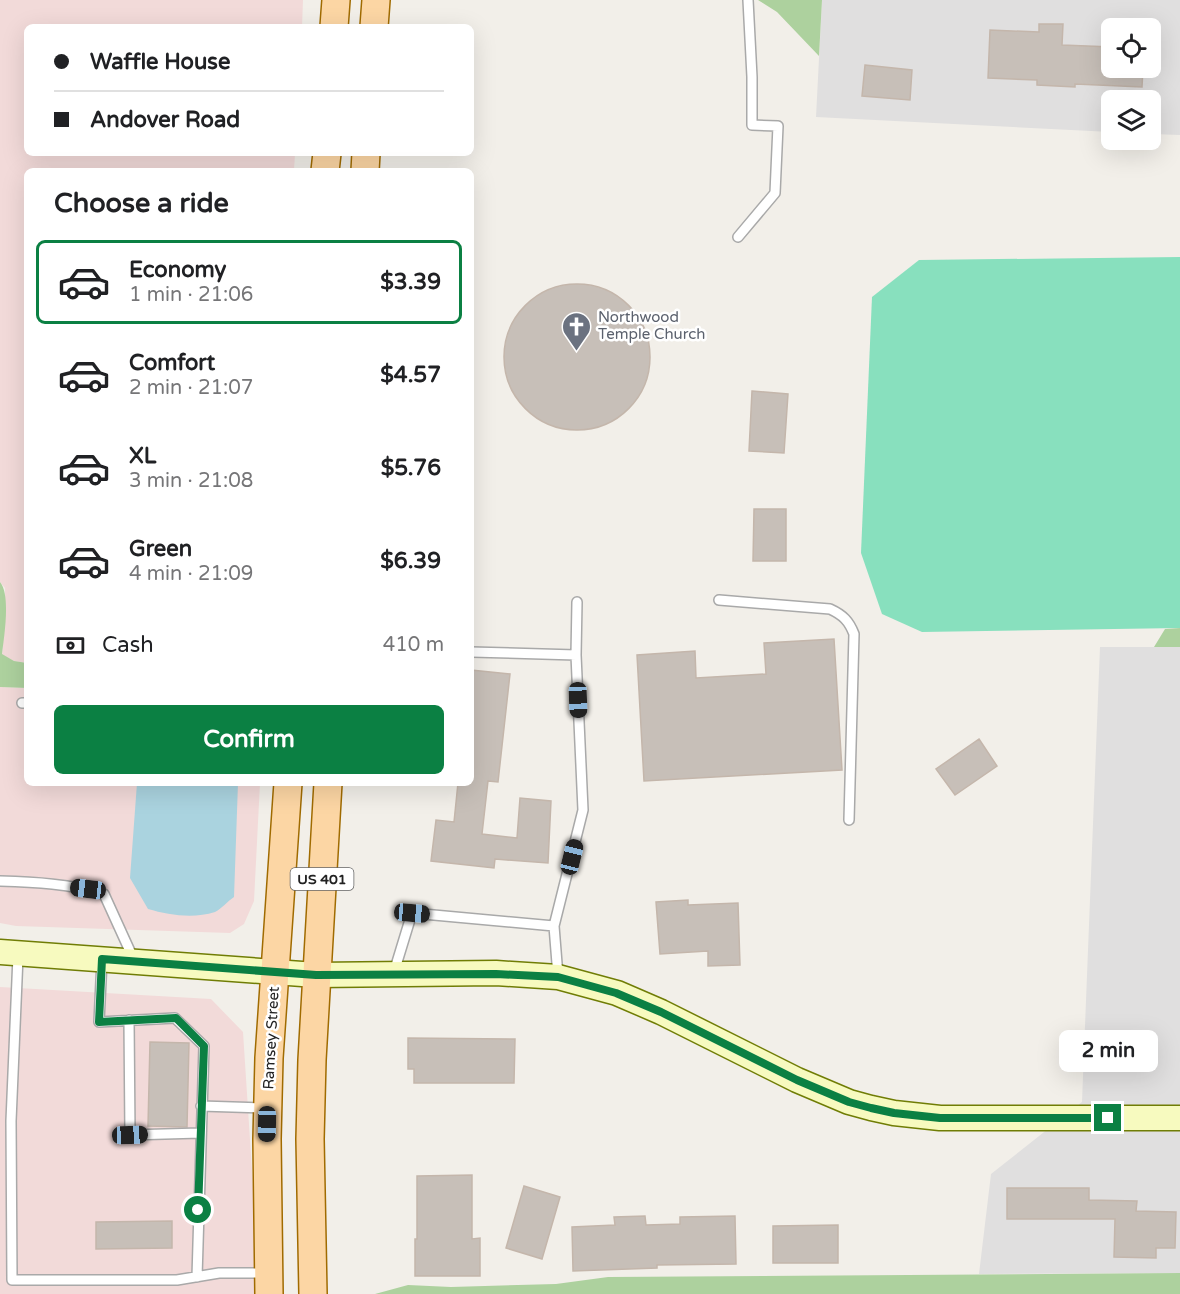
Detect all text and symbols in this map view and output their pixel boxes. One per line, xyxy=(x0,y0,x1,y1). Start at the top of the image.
map controls xyxy=(1101,18,1161,150)
button: locate xyxy=(1101,18,1161,78)
text: Waffle House xyxy=(90,49,230,75)
button: layers xyxy=(1101,90,1161,150)
text: Andover Road xyxy=(90,107,240,133)
text: Choose a ride xyxy=(54,187,229,220)
icon: car xyxy=(57,255,111,309)
text: Economy xyxy=(129,257,226,283)
text: $3.39 xyxy=(380,269,441,295)
text: 1 min · 21:06 xyxy=(129,283,253,307)
place label: Northwood Temple Church xyxy=(598,308,705,343)
church icon: Northwood Temple Church xyxy=(561,310,593,352)
icon: car xyxy=(57,348,111,402)
text: Comfort xyxy=(129,350,215,376)
text: $4.57 xyxy=(380,362,441,388)
text: 2 min · 21:07 xyxy=(129,376,253,400)
icon: car xyxy=(57,441,111,495)
text: XL xyxy=(129,443,156,469)
text: $5.76 xyxy=(381,455,441,481)
text: 3 min · 21:08 xyxy=(129,469,253,493)
icon: car xyxy=(57,534,111,588)
text: Green xyxy=(129,536,192,562)
text: $6.39 xyxy=(380,548,441,574)
text: 4 min · 21:09 xyxy=(129,562,253,586)
icon: cash xyxy=(54,629,87,662)
text: Cash xyxy=(102,632,154,658)
text: 410 m xyxy=(383,633,444,657)
car xyxy=(568,682,588,718)
button: Confirm xyxy=(54,705,444,774)
car xyxy=(559,837,585,877)
road number: US 401 xyxy=(290,868,354,890)
car xyxy=(69,878,107,900)
car xyxy=(393,902,431,924)
street label: Ramsey Street xyxy=(259,986,283,1090)
callout: 2 min xyxy=(1058,1031,1158,1073)
text: 2 min xyxy=(1082,1039,1135,1063)
route end xyxy=(1094,1104,1121,1131)
car xyxy=(258,1106,276,1142)
car xyxy=(112,1125,148,1145)
route start xyxy=(184,1196,211,1223)

